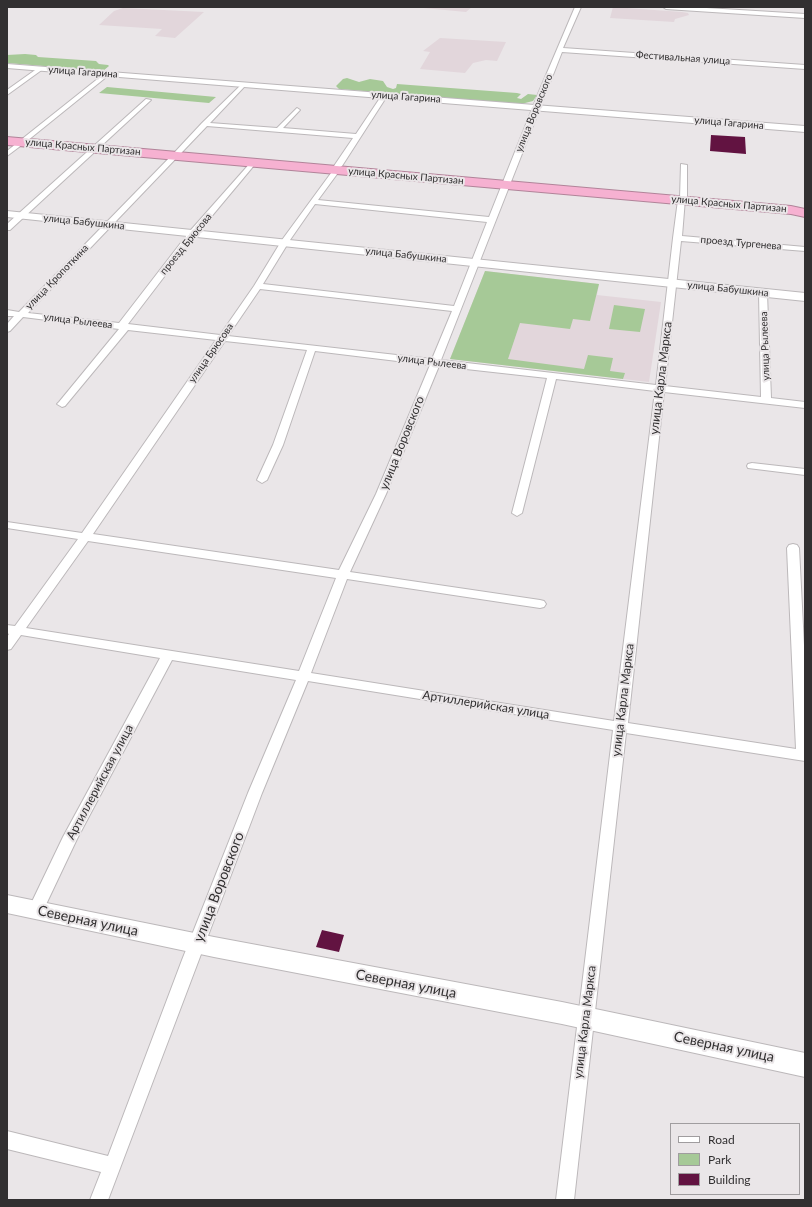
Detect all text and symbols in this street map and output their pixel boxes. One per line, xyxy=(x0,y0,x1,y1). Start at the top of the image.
street label: Фестивальная улица xyxy=(635,49,731,67)
street label: улица Гагарина xyxy=(48,64,118,80)
street label: улица Воровского xyxy=(513,72,555,154)
street label: улица Гагарина xyxy=(371,89,441,105)
street label: улица Гагарина xyxy=(694,114,764,132)
street label: улица Красных Партизан xyxy=(25,136,141,158)
street label: улица Красных Партизан xyxy=(348,165,464,187)
street label: улица Красных Партизан xyxy=(671,193,787,215)
street label: проезд Брюсова xyxy=(158,211,214,277)
street label: улица Бабушкина xyxy=(43,212,125,232)
street label: проезд Тургенева xyxy=(700,233,782,253)
street label: улица Кропоткина xyxy=(23,242,91,312)
street label: улица Бабушкина xyxy=(365,245,447,265)
street label: улица Бабушкина xyxy=(687,279,769,299)
street label: улица Рылеева xyxy=(43,311,113,331)
street label: улица Рылеева xyxy=(758,311,772,381)
street label: улица Брюсова xyxy=(186,321,236,385)
street label: улица Карла Маркса xyxy=(647,321,675,435)
street label: улица Рылеева xyxy=(397,352,467,372)
street label: улица Воровского xyxy=(377,394,427,492)
street label: улица Карла Маркса xyxy=(609,643,637,757)
street label: Артиллерийская улица xyxy=(422,688,550,722)
street label: Артиллерийская улица xyxy=(64,722,136,842)
street label: улица Воровского xyxy=(190,830,248,944)
street label: Северная улица xyxy=(36,902,140,940)
street label: улица Карла Маркса xyxy=(571,965,599,1079)
street label: Северная улица xyxy=(354,966,458,1002)
street label: Северная улица xyxy=(672,1028,776,1066)
legend xyxy=(670,1123,800,1195)
text: Road xyxy=(708,1132,735,1147)
text: Park xyxy=(708,1152,731,1167)
text: Building xyxy=(708,1172,751,1187)

